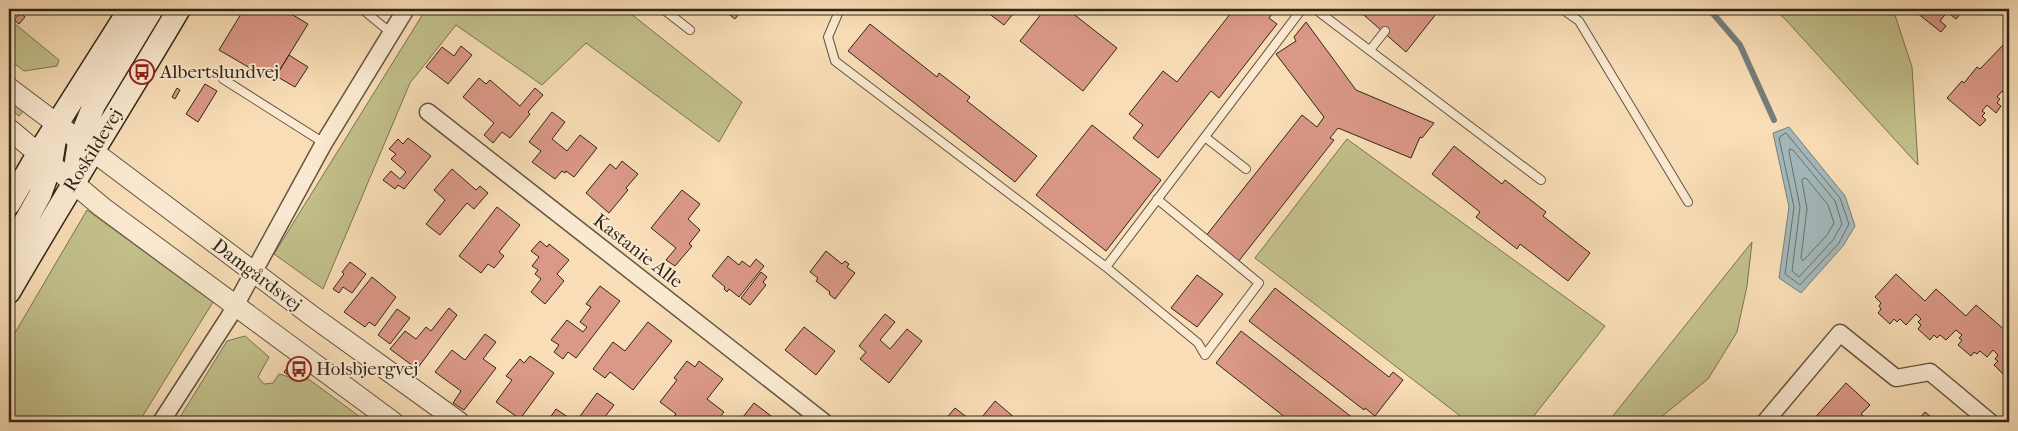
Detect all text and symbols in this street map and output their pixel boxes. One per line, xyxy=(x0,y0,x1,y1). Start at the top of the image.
bus stop icon: Albertslundvej xyxy=(129,59,155,85)
place label: Albertslundvej xyxy=(159,61,279,83)
street label: Roskildevej xyxy=(59,104,127,196)
street label: Kastanie Alle xyxy=(589,209,687,293)
street label: Damgårdsvej xyxy=(208,234,306,316)
bus stop icon: Holsbjergvej xyxy=(286,356,312,382)
place label: Holsbjergvej xyxy=(316,358,418,380)

